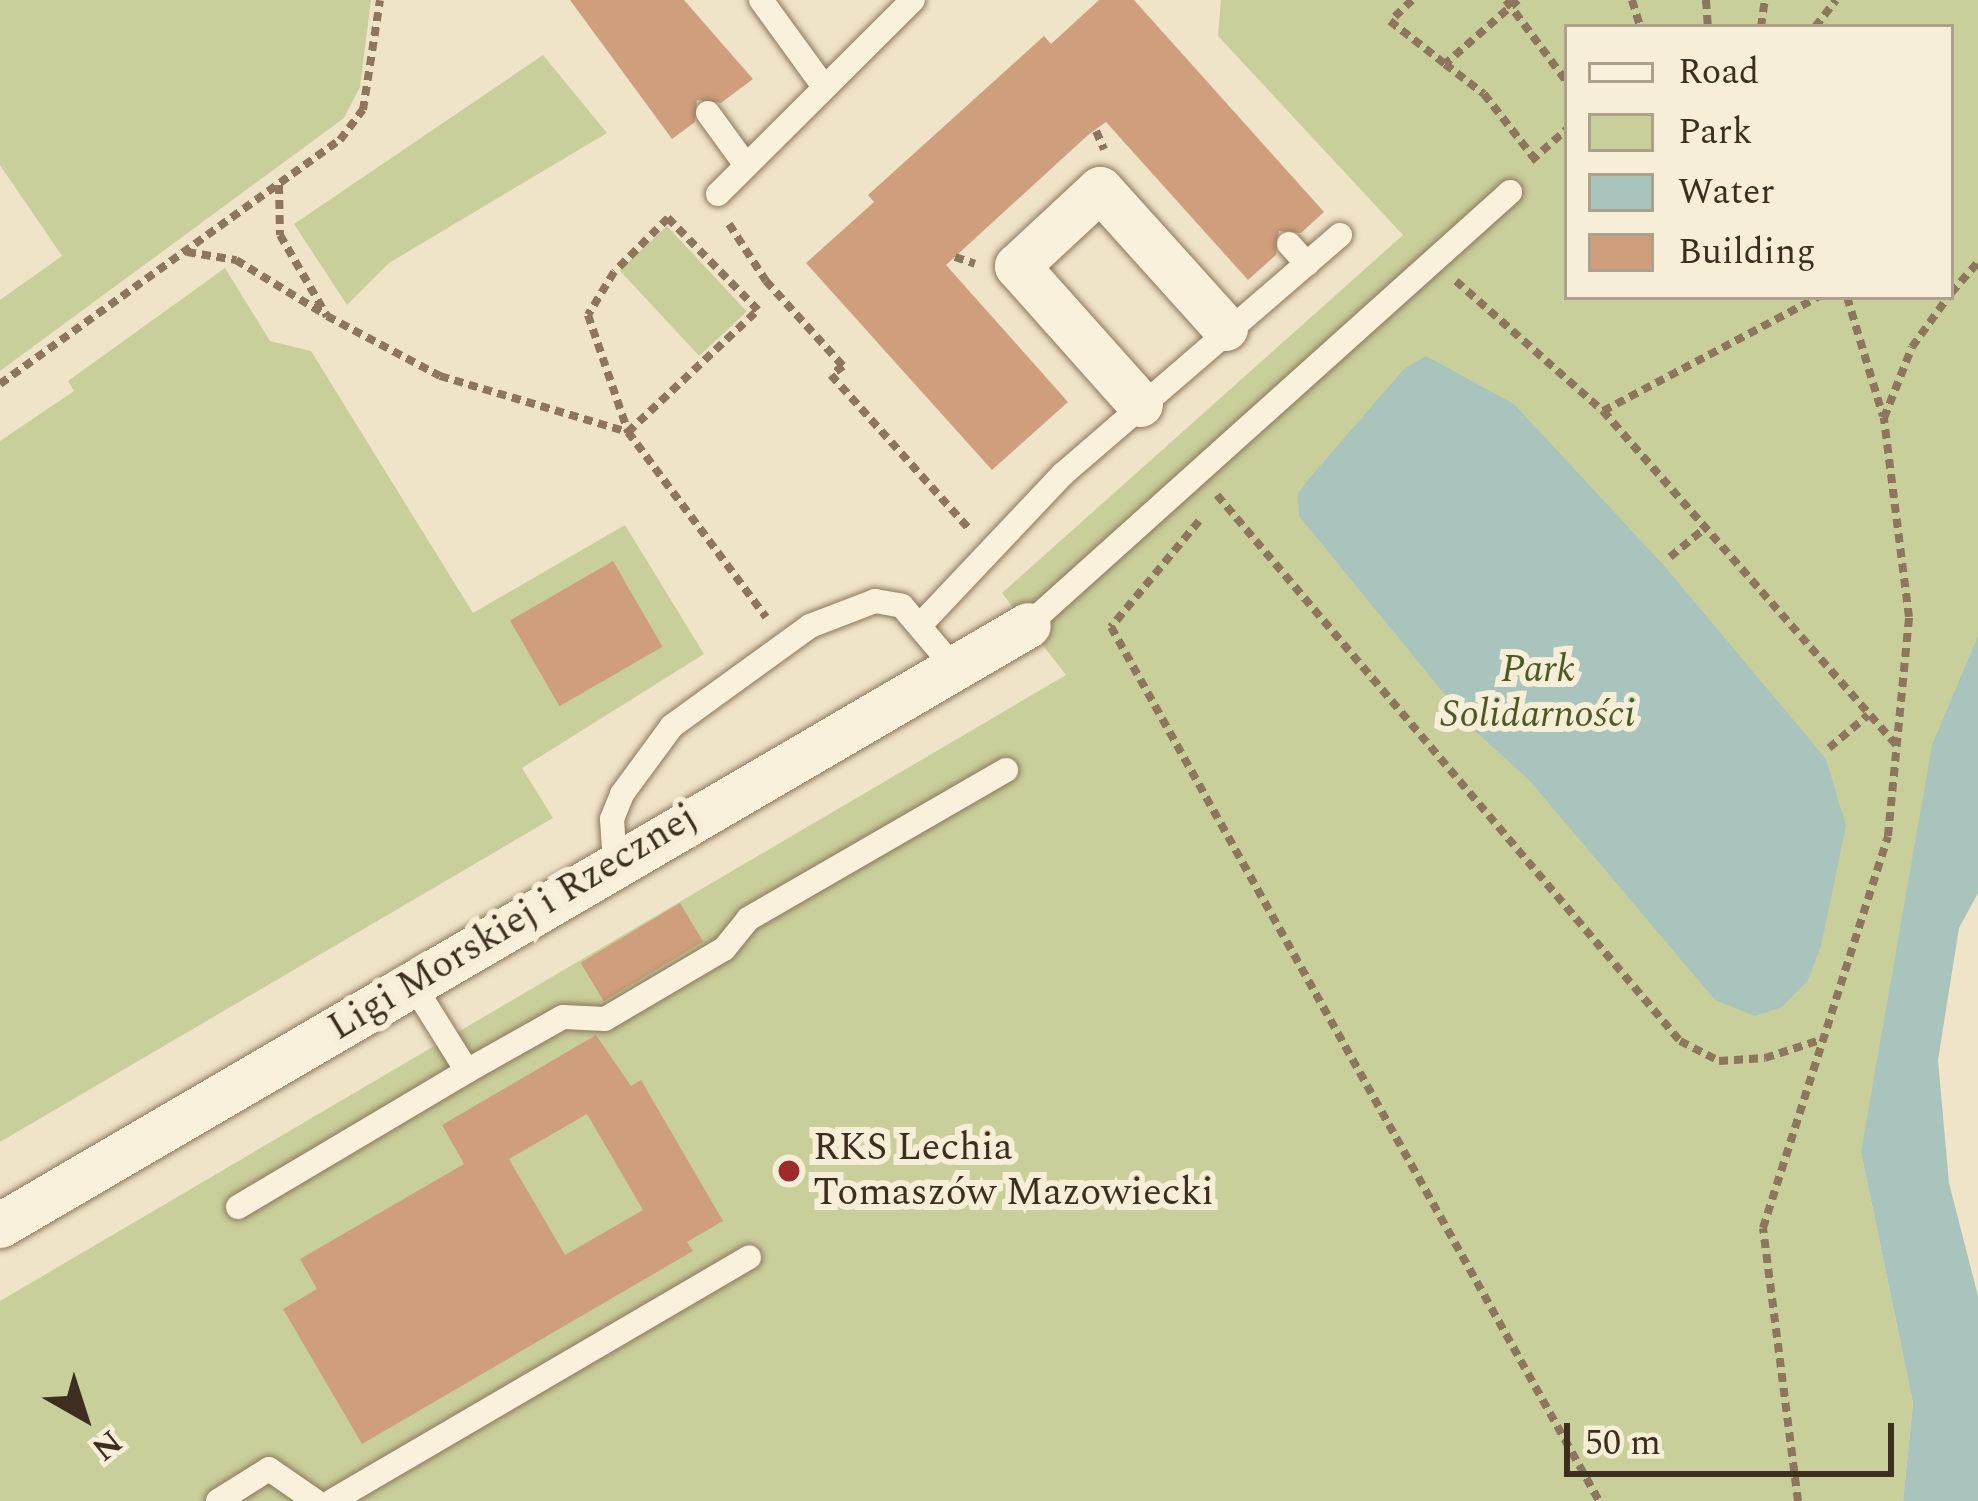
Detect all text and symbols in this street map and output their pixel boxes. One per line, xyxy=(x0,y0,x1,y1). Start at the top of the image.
legend xyxy=(1564,24,1954,300)
text: Road xyxy=(1678,45,1759,100)
text: Park xyxy=(1678,105,1752,160)
text: Water xyxy=(1678,165,1775,220)
text: Building xyxy=(1678,225,1816,280)
park label: Park Solidarności xyxy=(1441,648,1635,739)
street label: Ligi Morskiej i Rzecznej xyxy=(320,794,706,1052)
place label: RKS Lechia Tomaszów Mazowiecki xyxy=(813,1126,1214,1217)
marker: RKS Lechia Tomaszów Mazowiecki xyxy=(776,1158,802,1184)
north arrow xyxy=(24,1357,144,1477)
scale bar xyxy=(1570,1399,1900,1473)
text: 50 m xyxy=(1585,1416,1661,1471)
text: N xyxy=(80,1417,133,1473)

